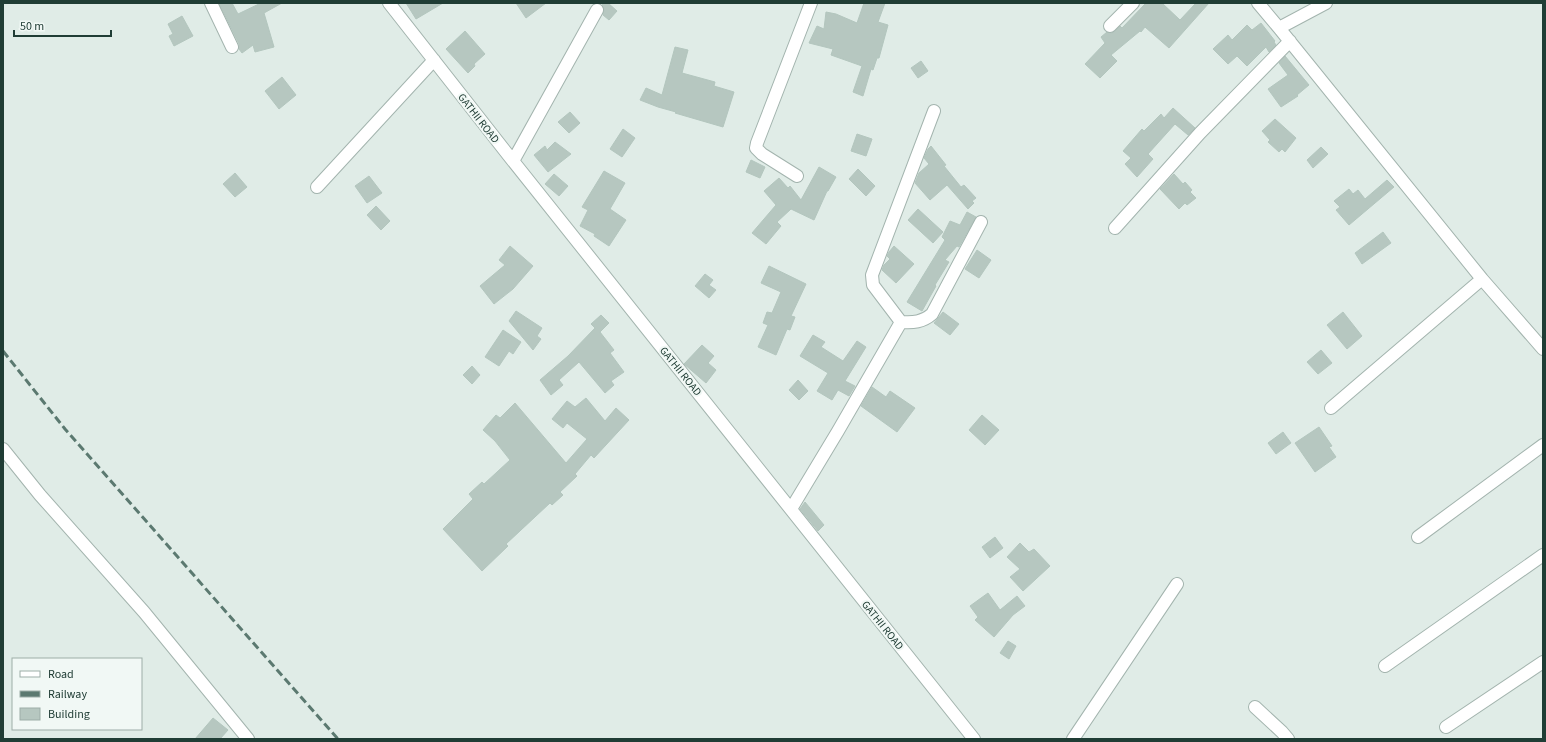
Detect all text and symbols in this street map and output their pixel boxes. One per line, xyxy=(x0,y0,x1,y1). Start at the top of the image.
scale bar xyxy=(14,12,111,38)
text: 50 m xyxy=(20,18,44,35)
street label: GATHII ROAD xyxy=(454,90,503,146)
street label: GATHII ROAD xyxy=(656,344,705,399)
street label: GATHII ROAD xyxy=(858,598,907,653)
legend xyxy=(12,658,142,730)
text: Road xyxy=(48,666,74,683)
text: Railway xyxy=(48,686,87,703)
text: Building xyxy=(48,706,90,723)

